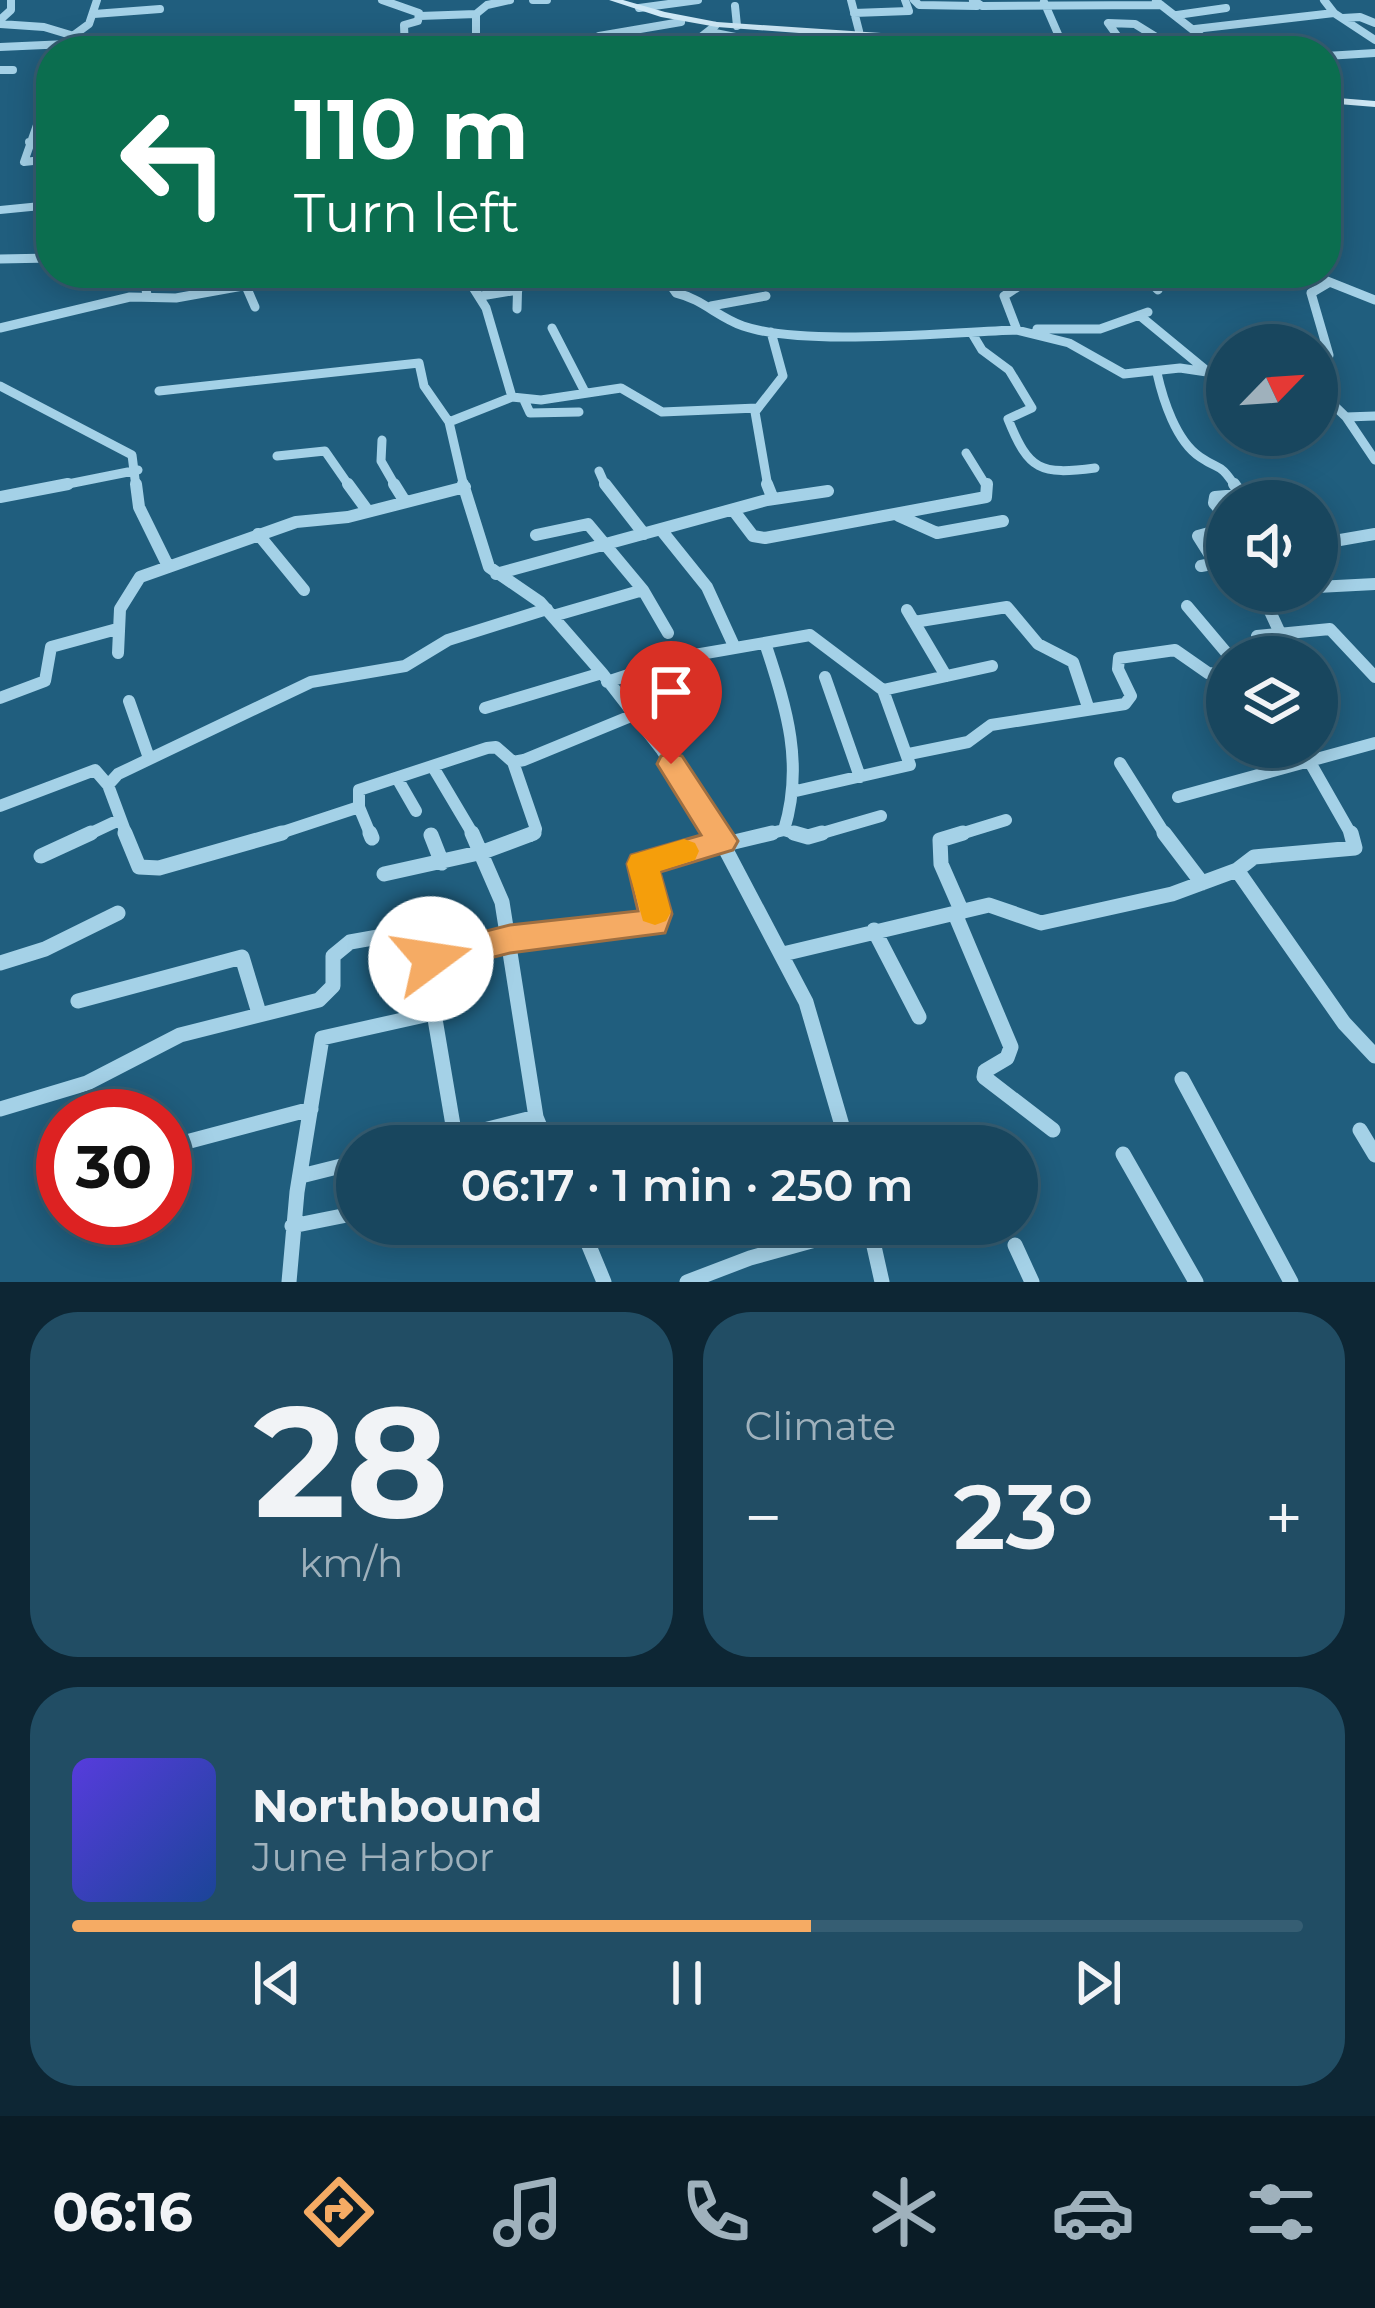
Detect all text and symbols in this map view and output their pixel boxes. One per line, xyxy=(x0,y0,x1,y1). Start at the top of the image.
text: 110 m xyxy=(294,78,529,180)
icon: left xyxy=(96,84,252,240)
text: Turn left xyxy=(294,180,520,246)
north arrow xyxy=(1206,324,1338,456)
map controls xyxy=(1206,324,1338,768)
button: sound xyxy=(1206,480,1338,612)
button: layers xyxy=(1206,636,1338,768)
pin xyxy=(620,641,722,764)
icon: arrive xyxy=(638,659,704,725)
position arrow xyxy=(368,896,494,1022)
speed limit sign: 30 xyxy=(36,1089,192,1245)
text: 06:17 · 1 min · 250 m xyxy=(461,1157,913,1212)
text: 28 xyxy=(254,1366,449,1556)
text: Climate xyxy=(745,1402,896,1450)
text: 23° xyxy=(953,1462,1094,1572)
text: − xyxy=(745,1477,782,1558)
text: + xyxy=(1265,1477,1303,1558)
text: km/h xyxy=(299,1539,403,1587)
text: Northbound xyxy=(252,1778,542,1833)
text: June Harbor xyxy=(252,1833,494,1881)
icon: previous xyxy=(244,1950,310,2016)
icon: pause xyxy=(654,1950,720,2016)
icon: next xyxy=(1065,1950,1131,2016)
icon: directions xyxy=(297,2170,381,2254)
icon: music xyxy=(486,2170,570,2254)
icon: phone xyxy=(674,2170,758,2254)
icon: climate xyxy=(862,2170,946,2254)
icon: car xyxy=(1051,2170,1135,2254)
icon: filters xyxy=(1239,2170,1323,2254)
text: 06:16 xyxy=(52,2179,193,2245)

